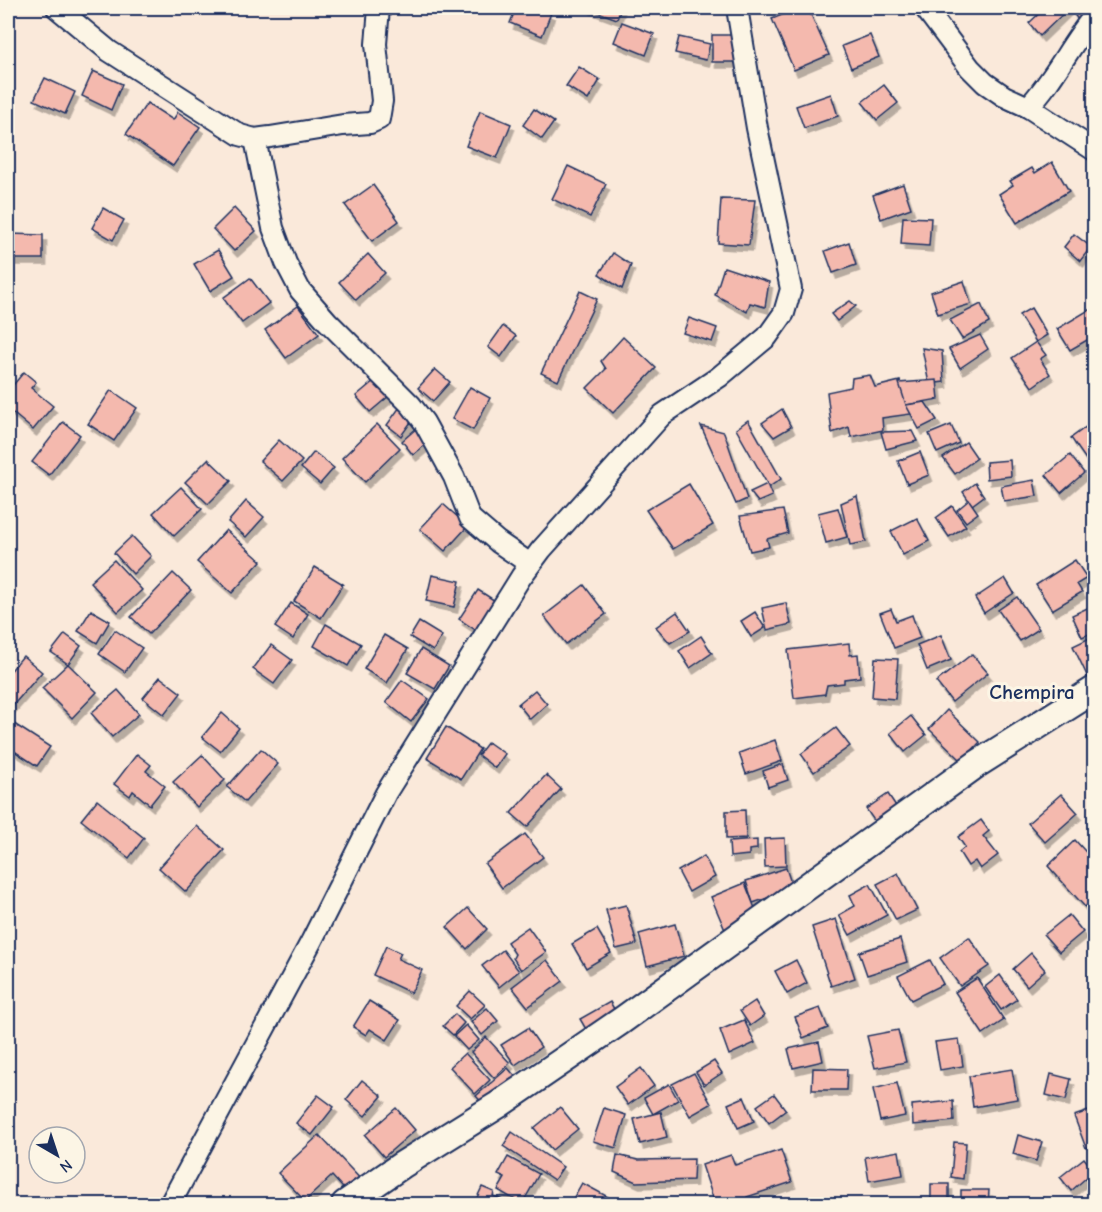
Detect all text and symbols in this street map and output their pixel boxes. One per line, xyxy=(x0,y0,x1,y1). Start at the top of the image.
district label: Chempira xyxy=(989,680,1075,704)
north arrow xyxy=(27,1125,87,1185)
text: N xyxy=(56,1156,76,1176)

